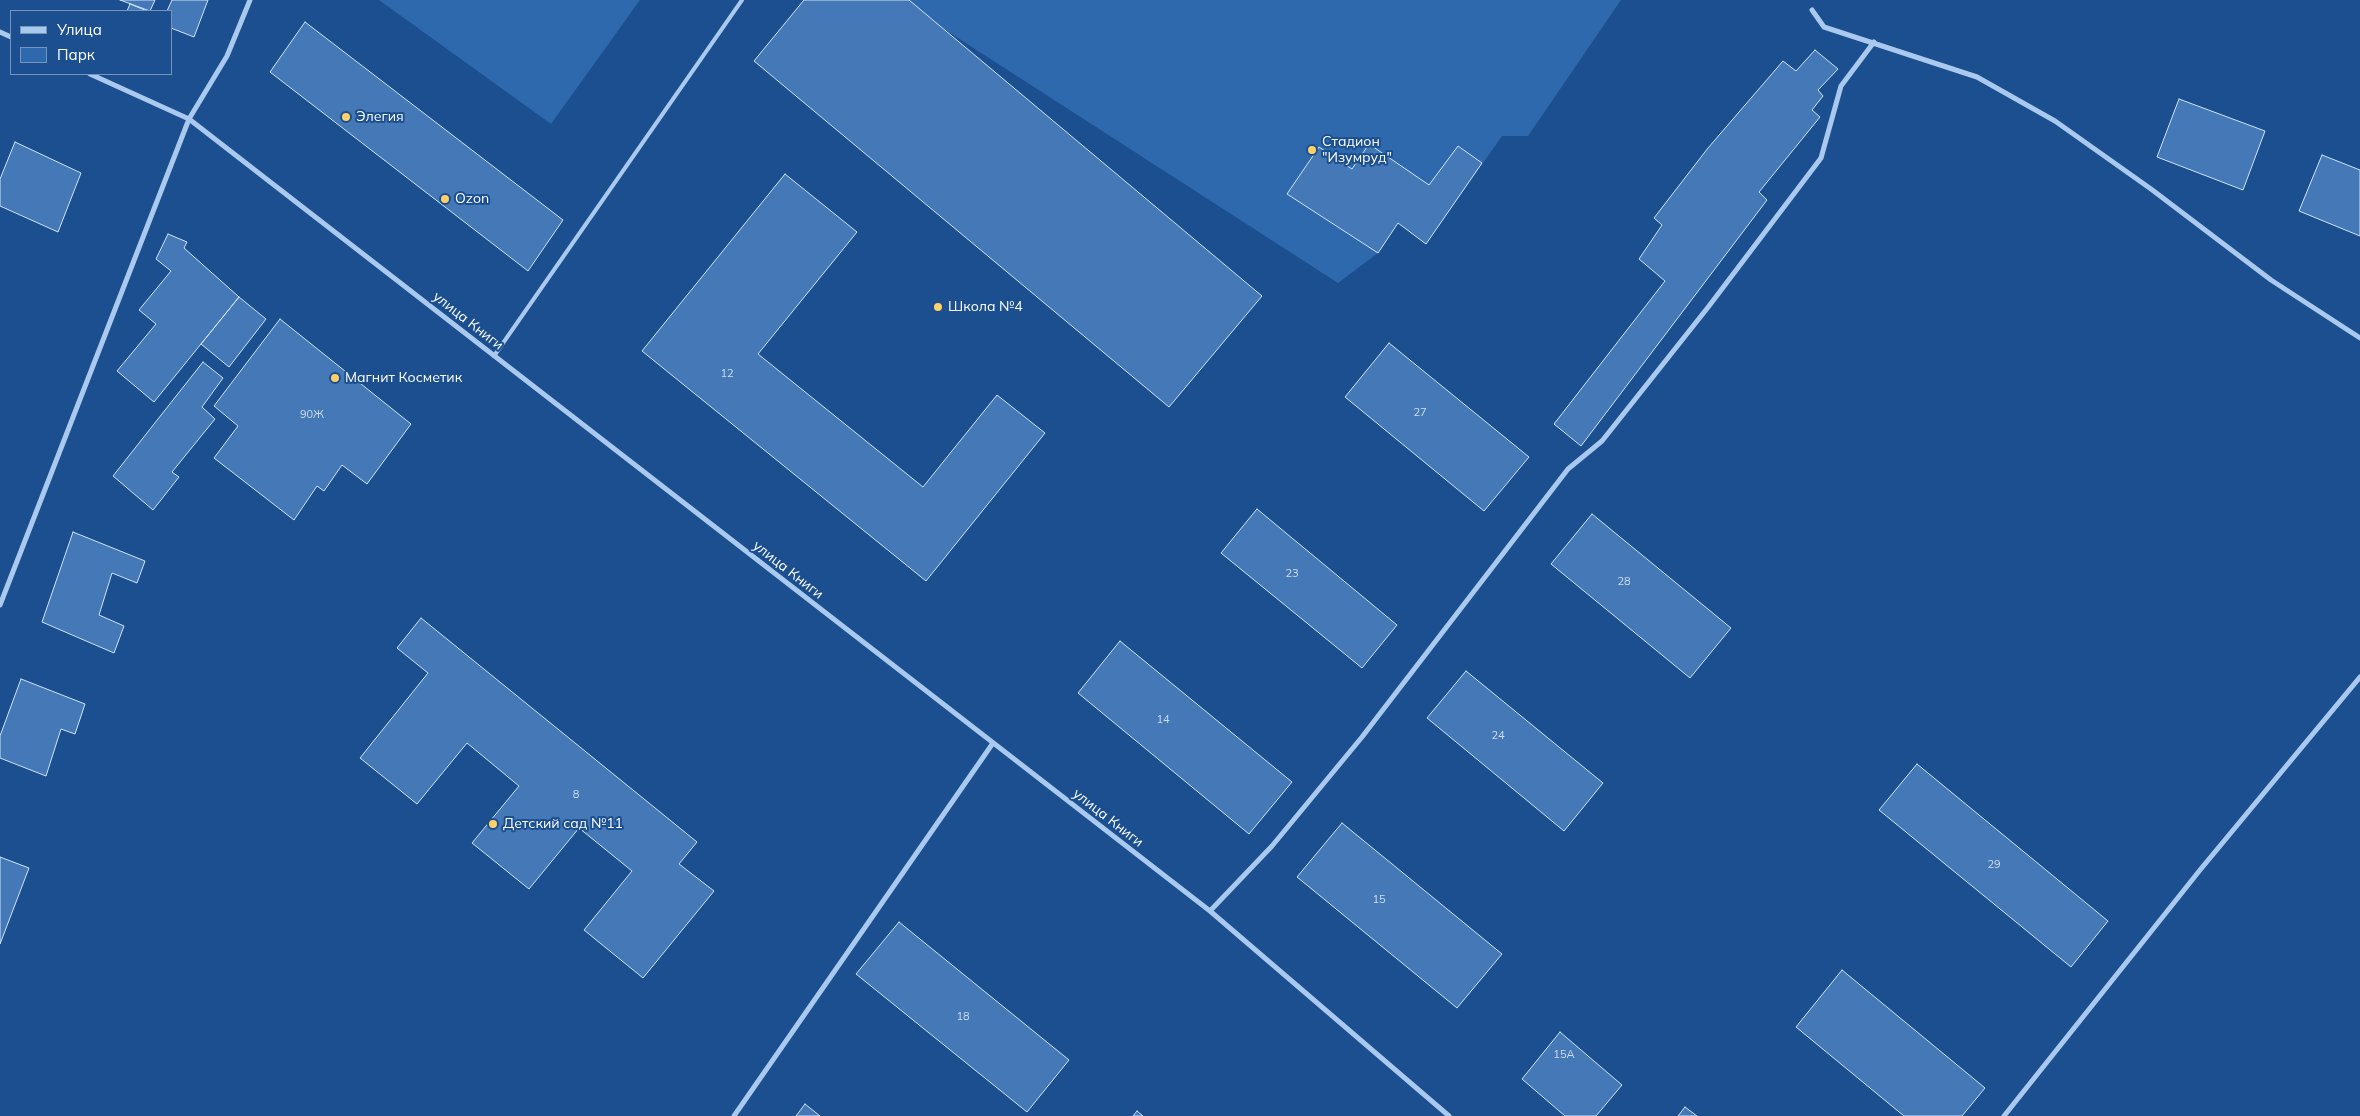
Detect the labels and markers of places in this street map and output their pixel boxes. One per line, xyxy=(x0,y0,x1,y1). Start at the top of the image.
place label: Элегия xyxy=(356,109,404,125)
marker: Элегия xyxy=(340,111,352,123)
place label: Стадион "Изумруд" xyxy=(1322,134,1392,166)
marker: Стадион "Изумруд" xyxy=(1306,144,1318,156)
place label: Ozon xyxy=(455,191,489,207)
marker: Ozon xyxy=(439,193,451,205)
place label: Школа №4 xyxy=(948,299,1023,315)
marker: Школа №4 xyxy=(932,301,944,313)
place label: Магнит Косметик xyxy=(345,370,462,386)
marker: Магнит Косметик xyxy=(329,372,341,384)
place label: Детский сад №11 xyxy=(503,816,623,832)
marker: Детский сад №11 xyxy=(487,818,499,830)

